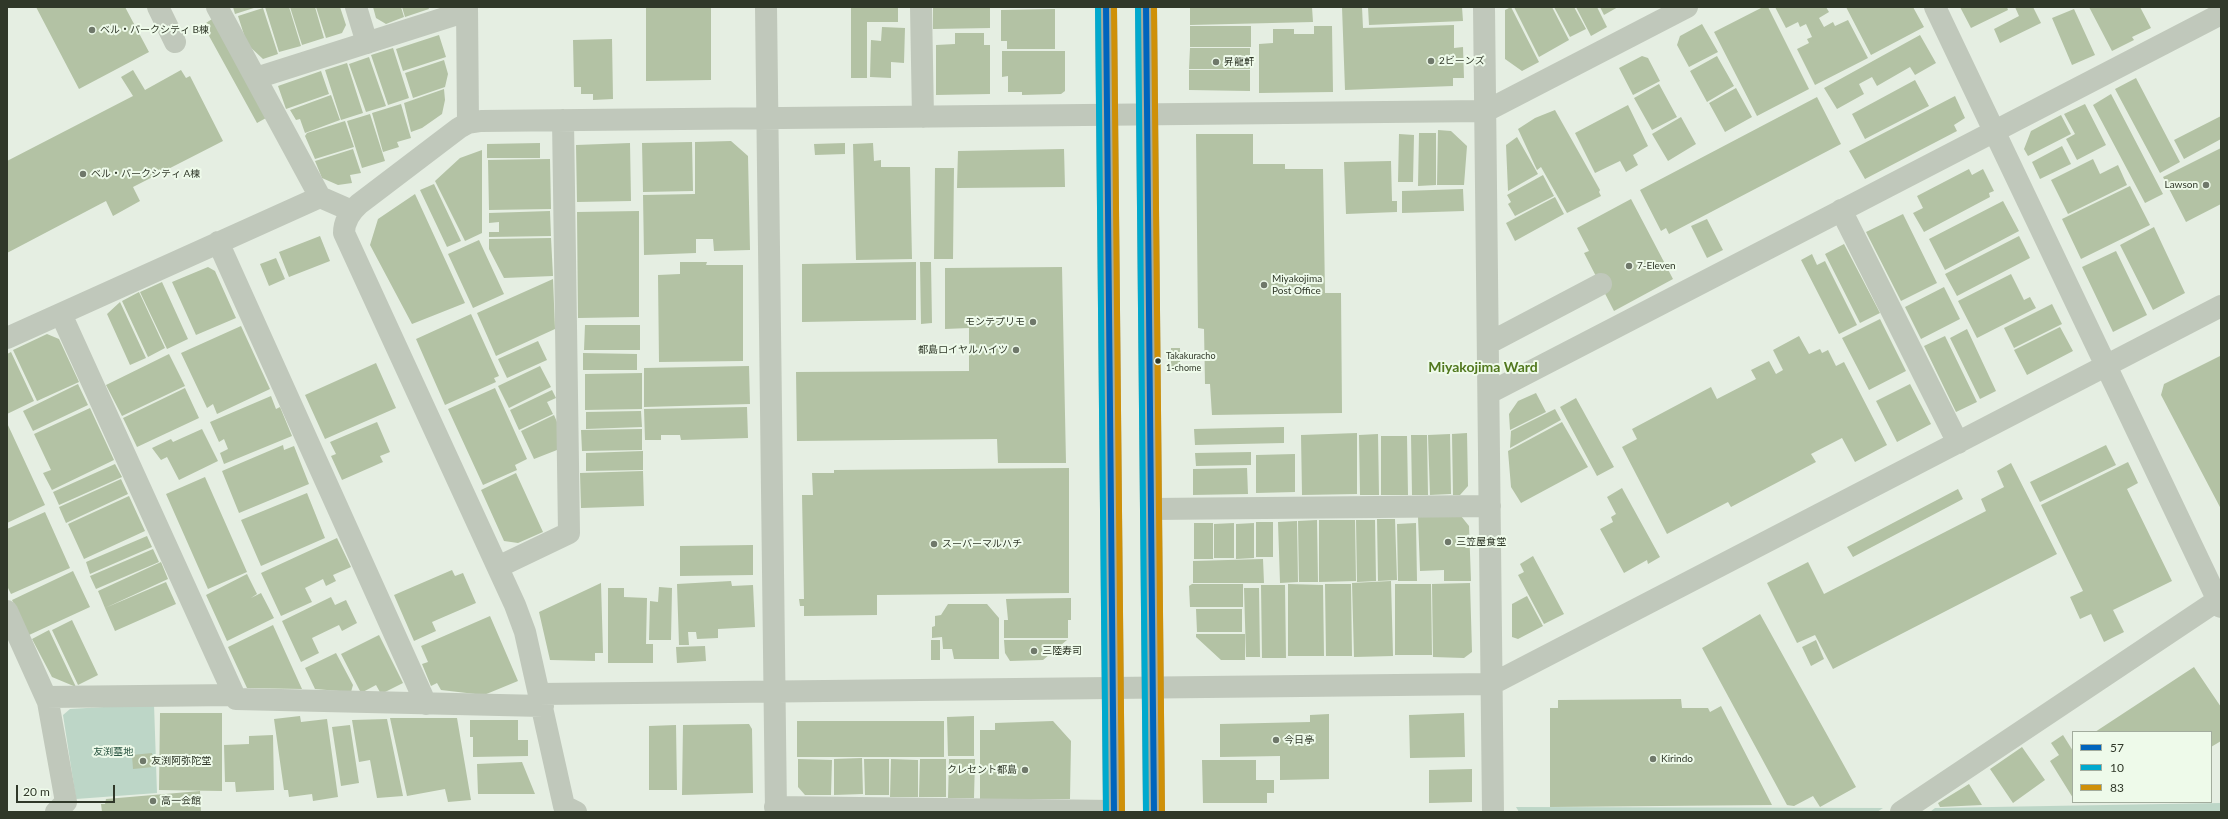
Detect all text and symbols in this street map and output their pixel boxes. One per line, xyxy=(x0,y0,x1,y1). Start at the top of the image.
place label: ベル・パークシティ B棟 xyxy=(100,24,209,36)
marker: ベル・パークシティ B棟 xyxy=(87,25,97,35)
place label: 2ビーンズ xyxy=(1439,55,1485,67)
place label: 昇龍軒 xyxy=(1224,56,1254,68)
marker: 2ビーンズ xyxy=(1426,56,1436,66)
marker: 昇龍軒 xyxy=(1211,57,1221,67)
place label: ベル・パークシティ A棟 xyxy=(91,168,200,180)
marker: ベル・パークシティ A棟 xyxy=(78,169,88,179)
place label: Lawson xyxy=(2165,179,2198,191)
marker: Lawson xyxy=(2201,180,2211,190)
place label: 7-Eleven xyxy=(1637,260,1676,272)
marker: 7-Eleven xyxy=(1624,261,1634,271)
place label: Miyakojima Post Office xyxy=(1272,273,1322,296)
marker: Miyakojima Post Office xyxy=(1259,280,1269,290)
place label: モンテプリモ xyxy=(965,316,1025,328)
marker: モンテプリモ xyxy=(1028,317,1038,327)
place label: 都島ロイヤルハイツ xyxy=(918,344,1008,356)
marker: 都島ロイヤルハイツ xyxy=(1011,345,1021,355)
place label: Takakuracho 1-chome xyxy=(1166,351,1215,372)
marker: Takakuracho 1-chome xyxy=(1153,356,1163,366)
district label: Miyakojima Ward xyxy=(1428,359,1538,375)
place label: 三笠屋食堂 xyxy=(1456,536,1506,548)
marker: 三笠屋食堂 xyxy=(1443,537,1453,547)
place label: スーパーマルハチ xyxy=(942,538,1022,550)
marker: スーパーマルハチ xyxy=(929,539,939,549)
place label: 三陸寿司 xyxy=(1042,645,1082,657)
marker: 三陸寿司 xyxy=(1029,646,1039,656)
legend xyxy=(2072,731,2212,803)
place label: 今日亭 xyxy=(1284,734,1314,746)
marker: 今日亭 xyxy=(1271,735,1281,745)
text: 57 xyxy=(2110,740,2124,755)
park label: 友渕墓地 xyxy=(93,746,133,758)
place label: Kirindo xyxy=(1661,753,1693,765)
marker: Kirindo xyxy=(1648,754,1658,764)
place label: 友渕阿弥陀堂 xyxy=(151,755,211,767)
marker: 友渕阿弥陀堂 xyxy=(138,756,148,766)
text: 10 xyxy=(2110,760,2124,775)
place label: クレセント都島 xyxy=(947,764,1017,776)
marker: クレセント都島 xyxy=(1020,765,1030,775)
scale bar xyxy=(18,777,117,803)
text: 83 xyxy=(2110,780,2124,795)
text: 20 m xyxy=(23,784,50,799)
place label: 高一会館 xyxy=(161,795,201,807)
marker: 高一会館 xyxy=(148,796,158,806)

